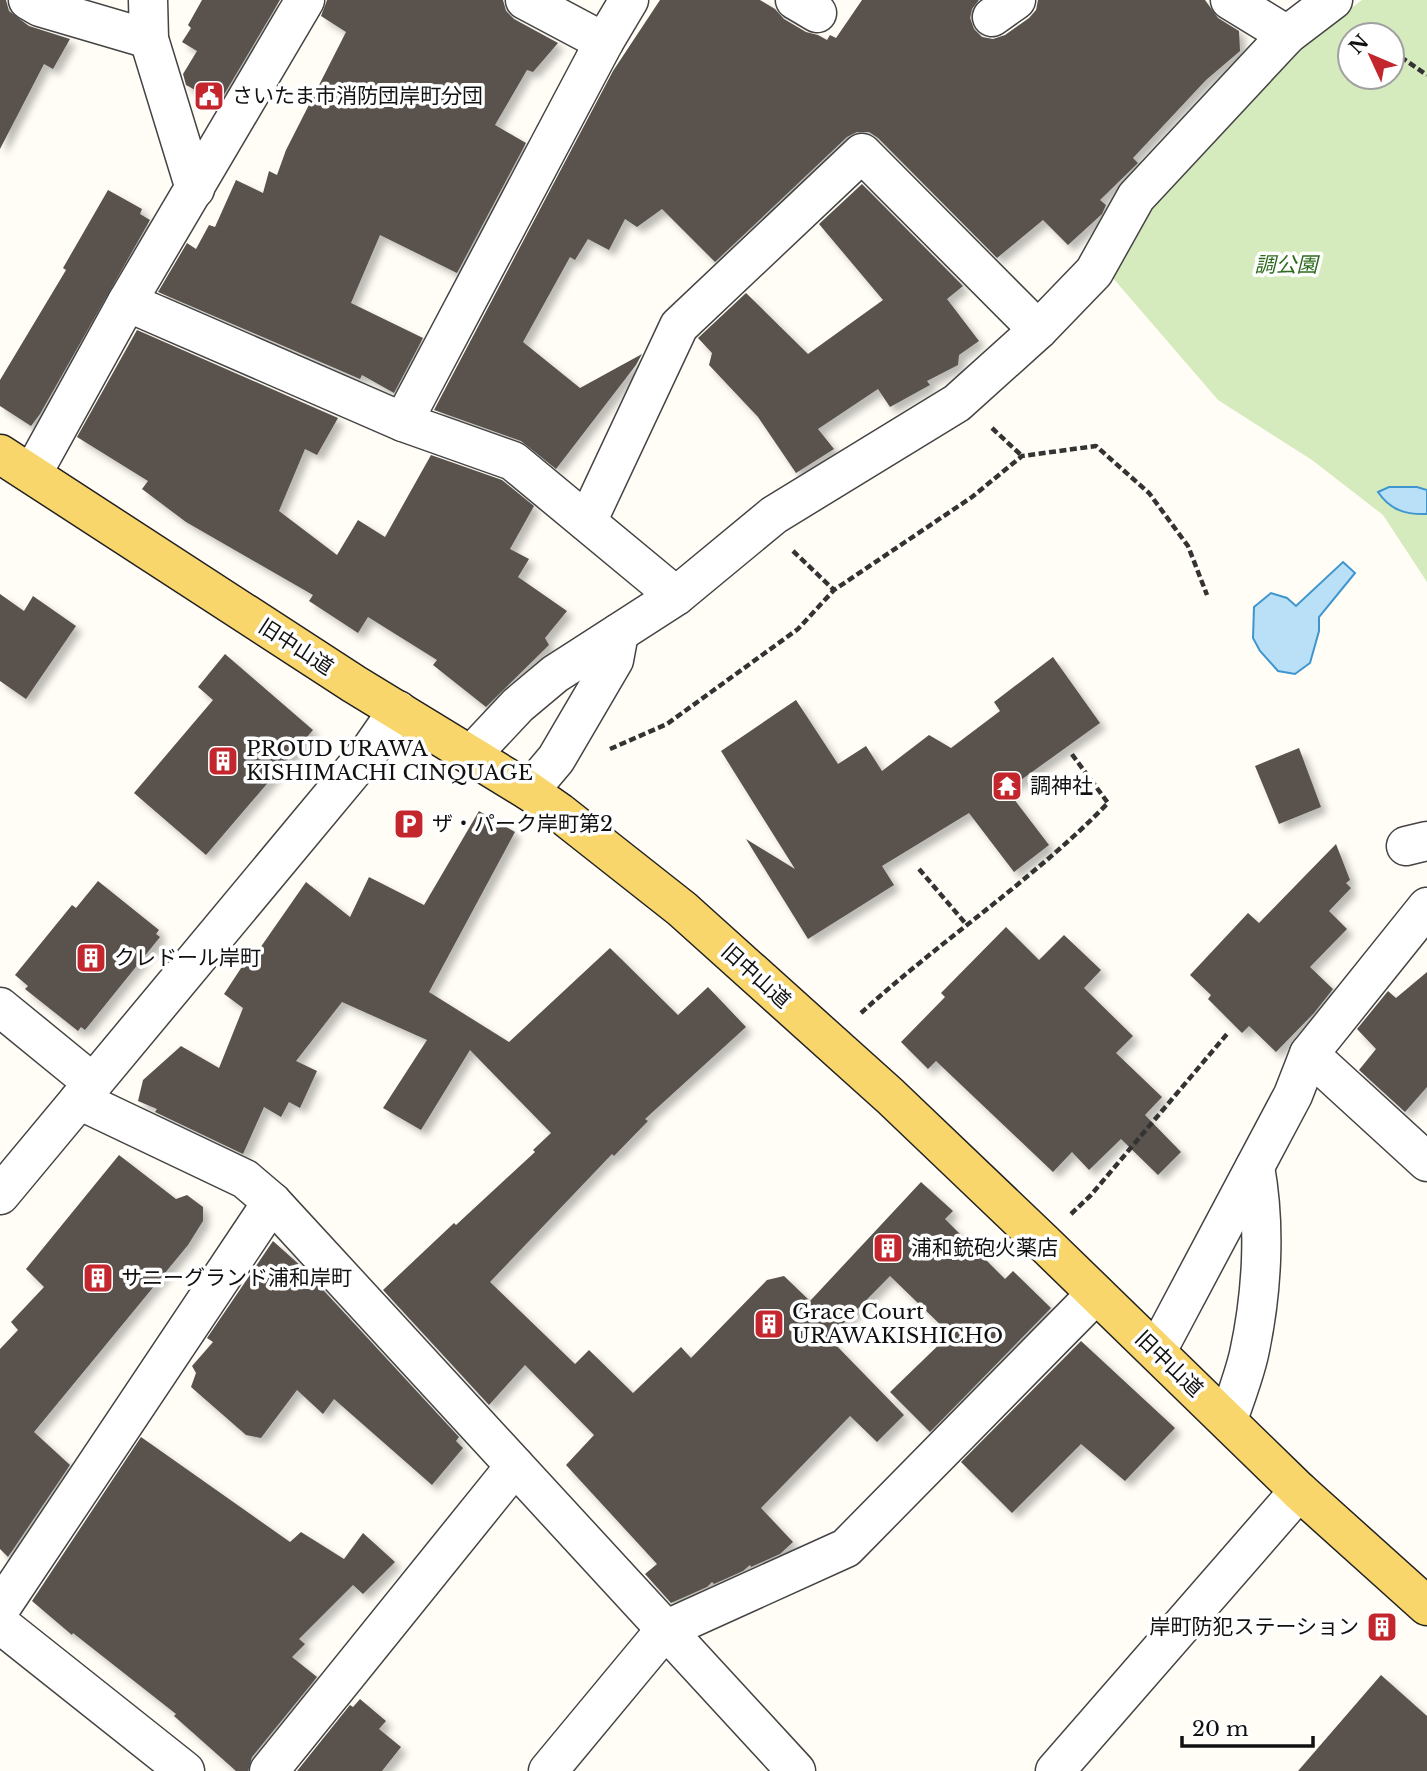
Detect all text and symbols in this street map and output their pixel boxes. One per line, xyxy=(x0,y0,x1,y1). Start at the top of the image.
north arrow xyxy=(1336,21,1406,91)
text: N xyxy=(1345,30,1374,59)
public building icon: さいたま市消防団岸町分団 xyxy=(192,79,226,113)
place label: さいたま市消防団岸町分団 xyxy=(232,83,483,109)
park label: 調公園 xyxy=(1255,252,1320,278)
street label: 旧中山道 xyxy=(254,613,338,681)
place label: PROUD URAWA KISHIMACHI CINQUAGE xyxy=(246,736,533,786)
building icon: PROUD URAWA KISHIMACHI CINQUAGE xyxy=(206,744,240,778)
temple icon: 調神社 xyxy=(990,769,1024,803)
place label: 調神社 xyxy=(1030,773,1093,799)
parking icon: ザ・パーク岸町第2 xyxy=(392,807,426,841)
place label: ザ・パーク岸町第2 xyxy=(432,811,613,837)
street label: 旧中山道 xyxy=(716,938,796,1014)
building icon: クレドール岸町 xyxy=(74,941,108,975)
place label: クレドール岸町 xyxy=(114,945,261,971)
building icon: 浦和銃砲火薬店 xyxy=(871,1231,905,1265)
place label: 浦和銃砲火薬店 xyxy=(911,1235,1058,1261)
building icon: サニーグランド浦和岸町 xyxy=(81,1261,115,1295)
place label: サニーグランド浦和岸町 xyxy=(121,1265,352,1291)
place label: Grace Court URAWAKISHICHO xyxy=(792,1299,1003,1349)
building icon: Grace Court URAWAKISHICHO xyxy=(752,1307,786,1341)
street label: 旧中山道 xyxy=(1130,1325,1208,1403)
building icon: 岸町防犯ステーション xyxy=(1365,1610,1399,1644)
place label: 岸町防犯ステーション xyxy=(1149,1614,1359,1640)
scale bar xyxy=(1182,1704,1313,1748)
text: 20 m xyxy=(1192,1716,1249,1742)

